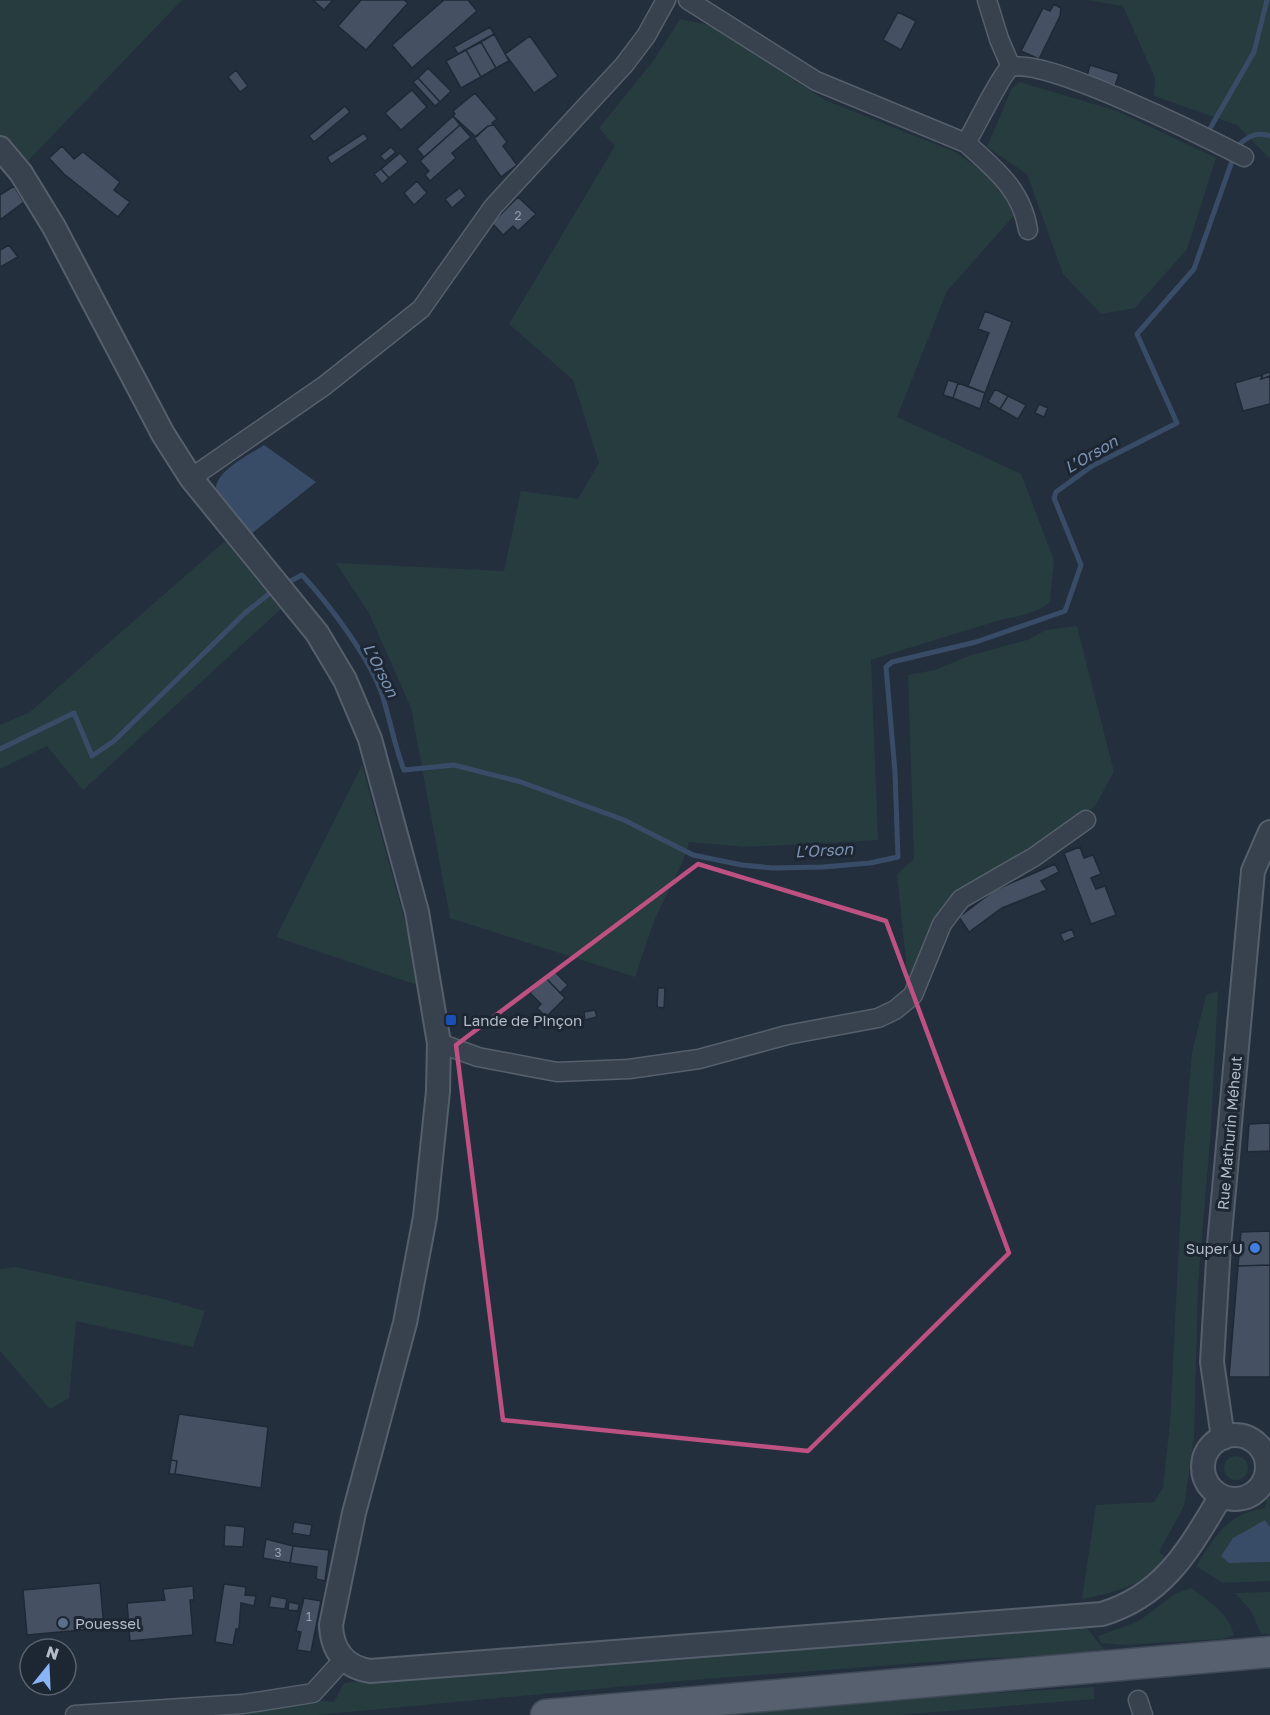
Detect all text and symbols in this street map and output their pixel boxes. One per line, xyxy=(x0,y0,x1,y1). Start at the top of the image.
house number: 2 xyxy=(515,208,522,223)
water label: L’Orson xyxy=(1061,430,1122,477)
water label: L’Orson xyxy=(359,640,404,701)
water label: L’Orson xyxy=(795,838,855,862)
place label: Lande de Pinçon xyxy=(463,1011,582,1029)
marker: Lande de Pinçon xyxy=(444,1013,458,1027)
street label: Rue Mathurin Méheut xyxy=(1213,1055,1245,1211)
place label: Super U xyxy=(1186,1239,1243,1257)
marker: Super U xyxy=(1248,1241,1262,1255)
house number: 3 xyxy=(274,1545,282,1560)
house number: 1 xyxy=(306,1609,312,1624)
place label: Pouessel xyxy=(75,1614,141,1632)
marker: Pouessel xyxy=(56,1616,70,1630)
north arrow xyxy=(18,1637,78,1697)
text: N xyxy=(44,1641,62,1664)

